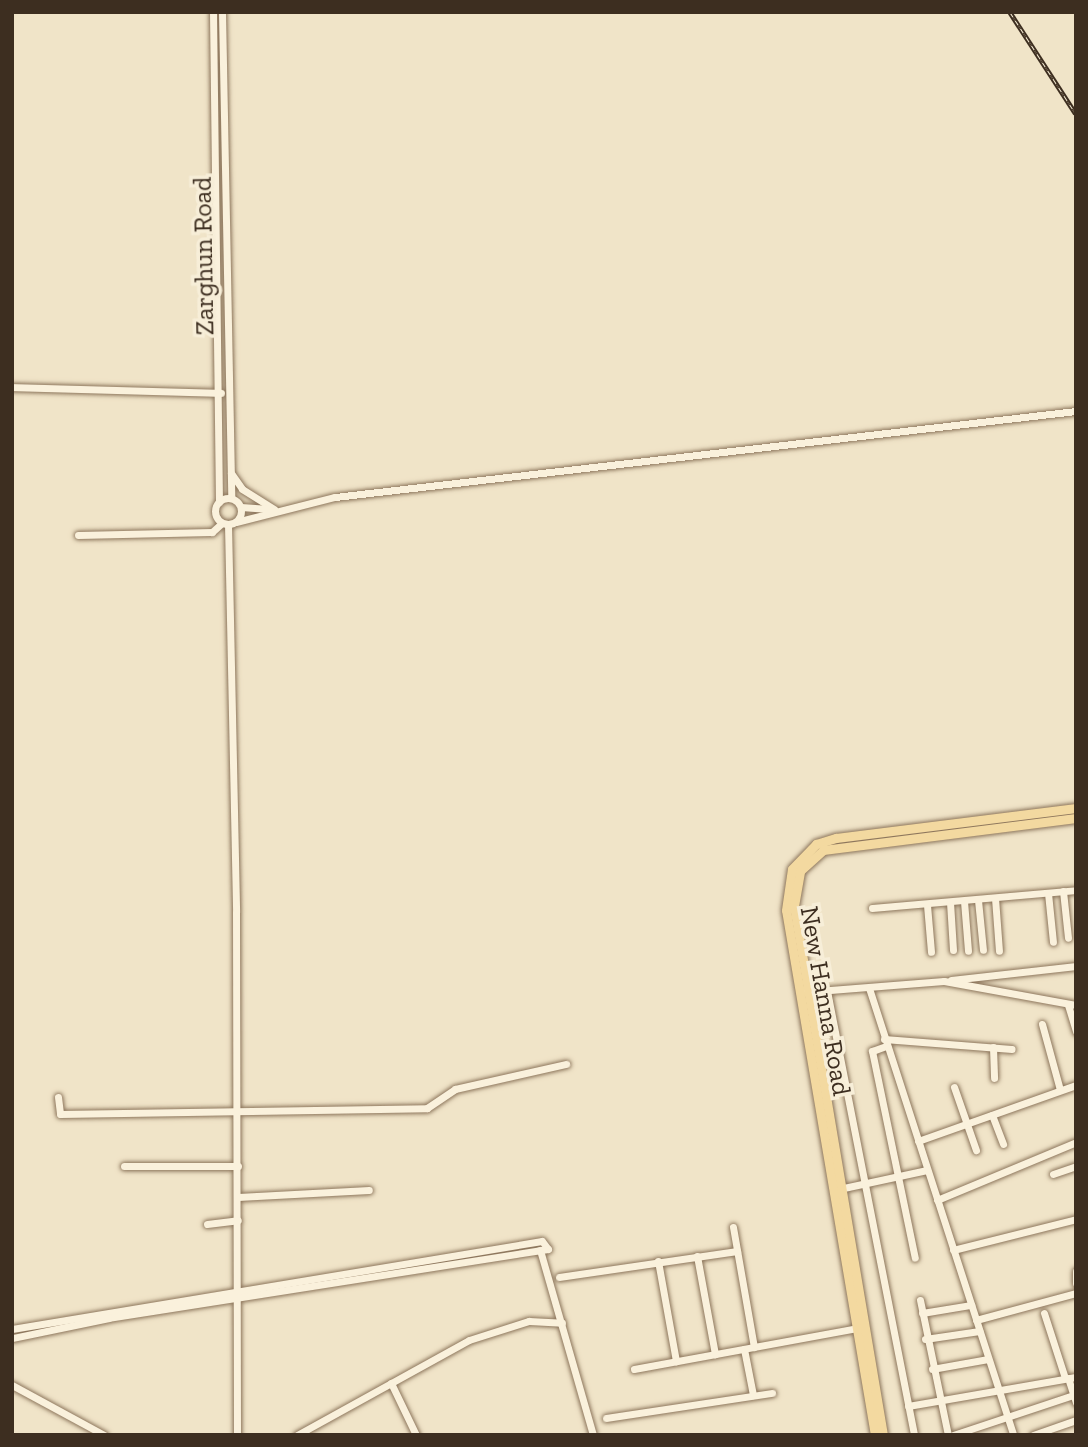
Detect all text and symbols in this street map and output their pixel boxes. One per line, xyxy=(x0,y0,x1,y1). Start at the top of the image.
street label: Zarghun Road xyxy=(187,176,221,336)
street label: New Hanna Road xyxy=(793,904,857,1098)

